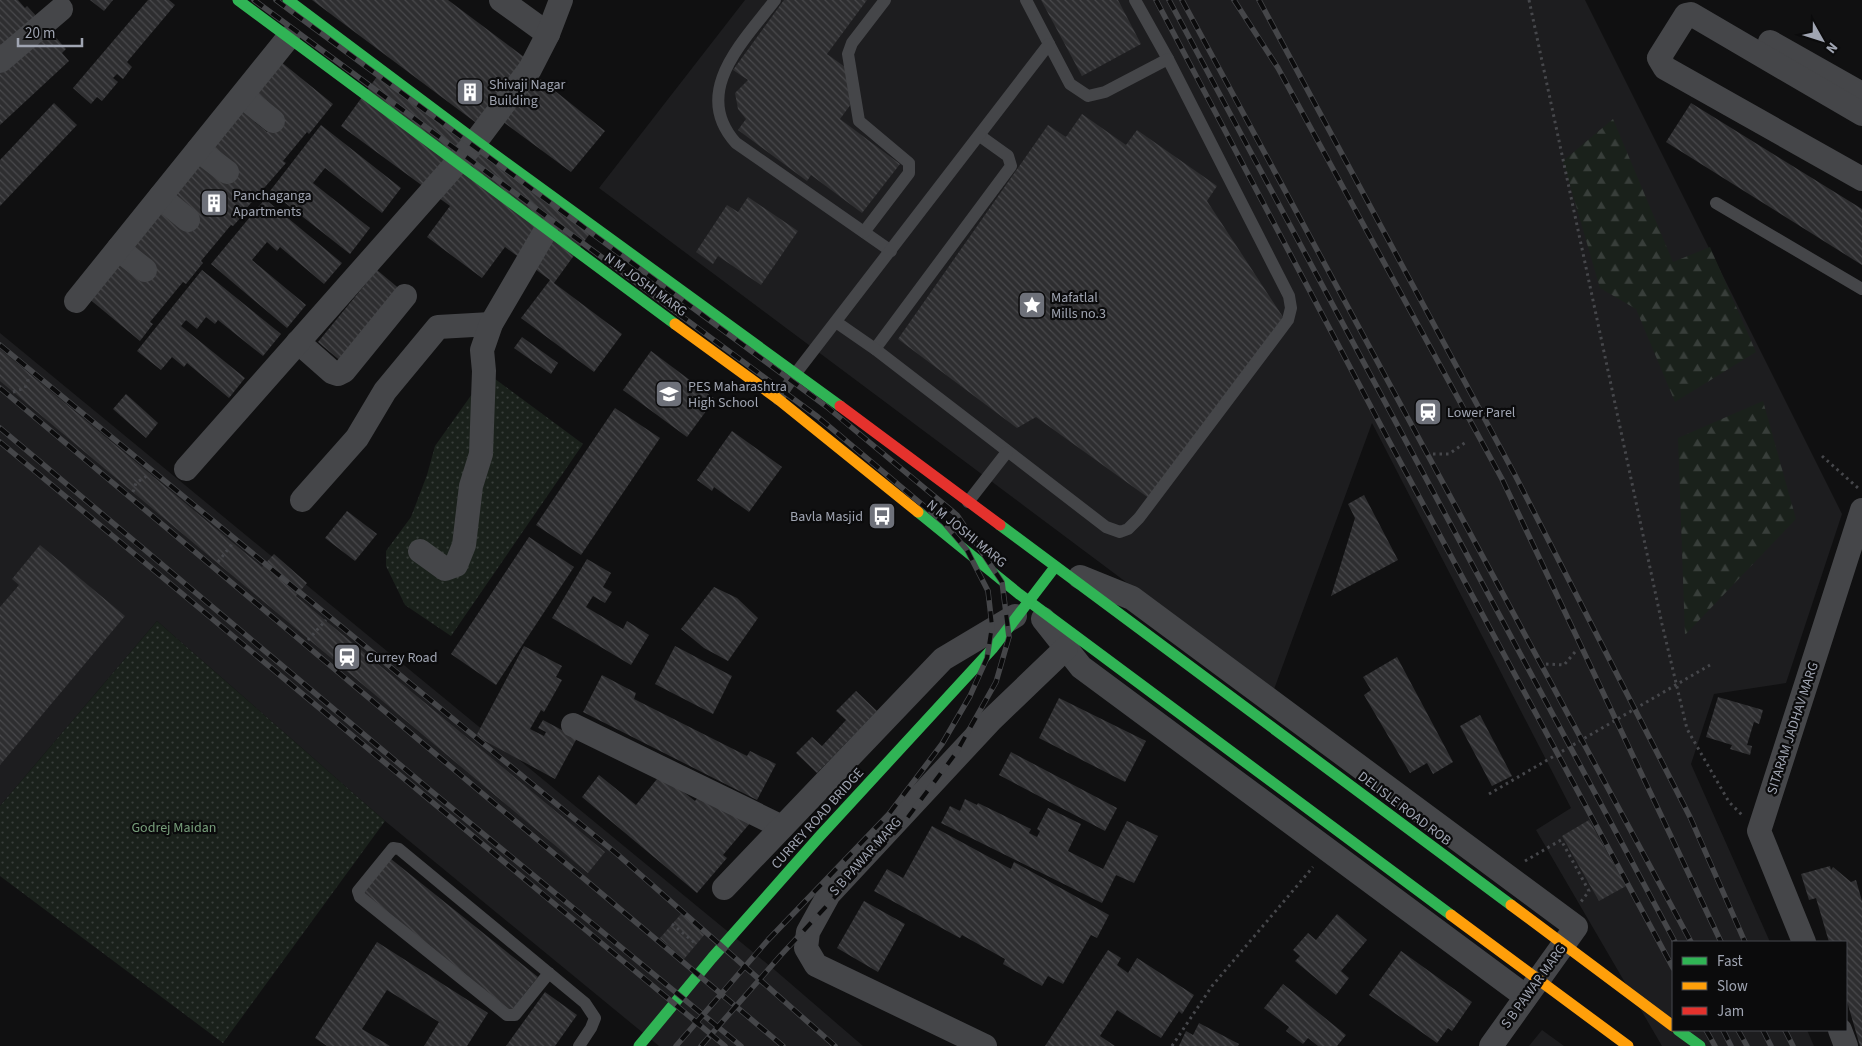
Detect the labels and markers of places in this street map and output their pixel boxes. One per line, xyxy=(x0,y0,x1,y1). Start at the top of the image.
place label: Shivaji Nagar Building xyxy=(489,75,566,111)
building icon: Shivaji Nagar Building xyxy=(455,77,485,107)
place label: Panchaganga Apartments xyxy=(233,186,312,222)
building icon: Panchaganga Apartments xyxy=(199,188,229,218)
place label: Mafatlal Mills no.3 xyxy=(1051,288,1106,324)
place icon: Mafatlal Mills no.3 xyxy=(1017,290,1047,320)
place label: PES Maharashtra High School xyxy=(688,377,787,413)
school or university icon: PES Maharashtra High School xyxy=(654,379,684,409)
station icon: Lower Parel xyxy=(1413,397,1443,427)
place label: Lower Parel xyxy=(1447,403,1516,423)
bus stop icon: Bavla Masjid xyxy=(867,501,897,531)
place label: Bavla Masjid xyxy=(790,507,863,527)
station icon: Currey Road xyxy=(332,642,362,672)
place label: Currey Road xyxy=(366,648,437,668)

